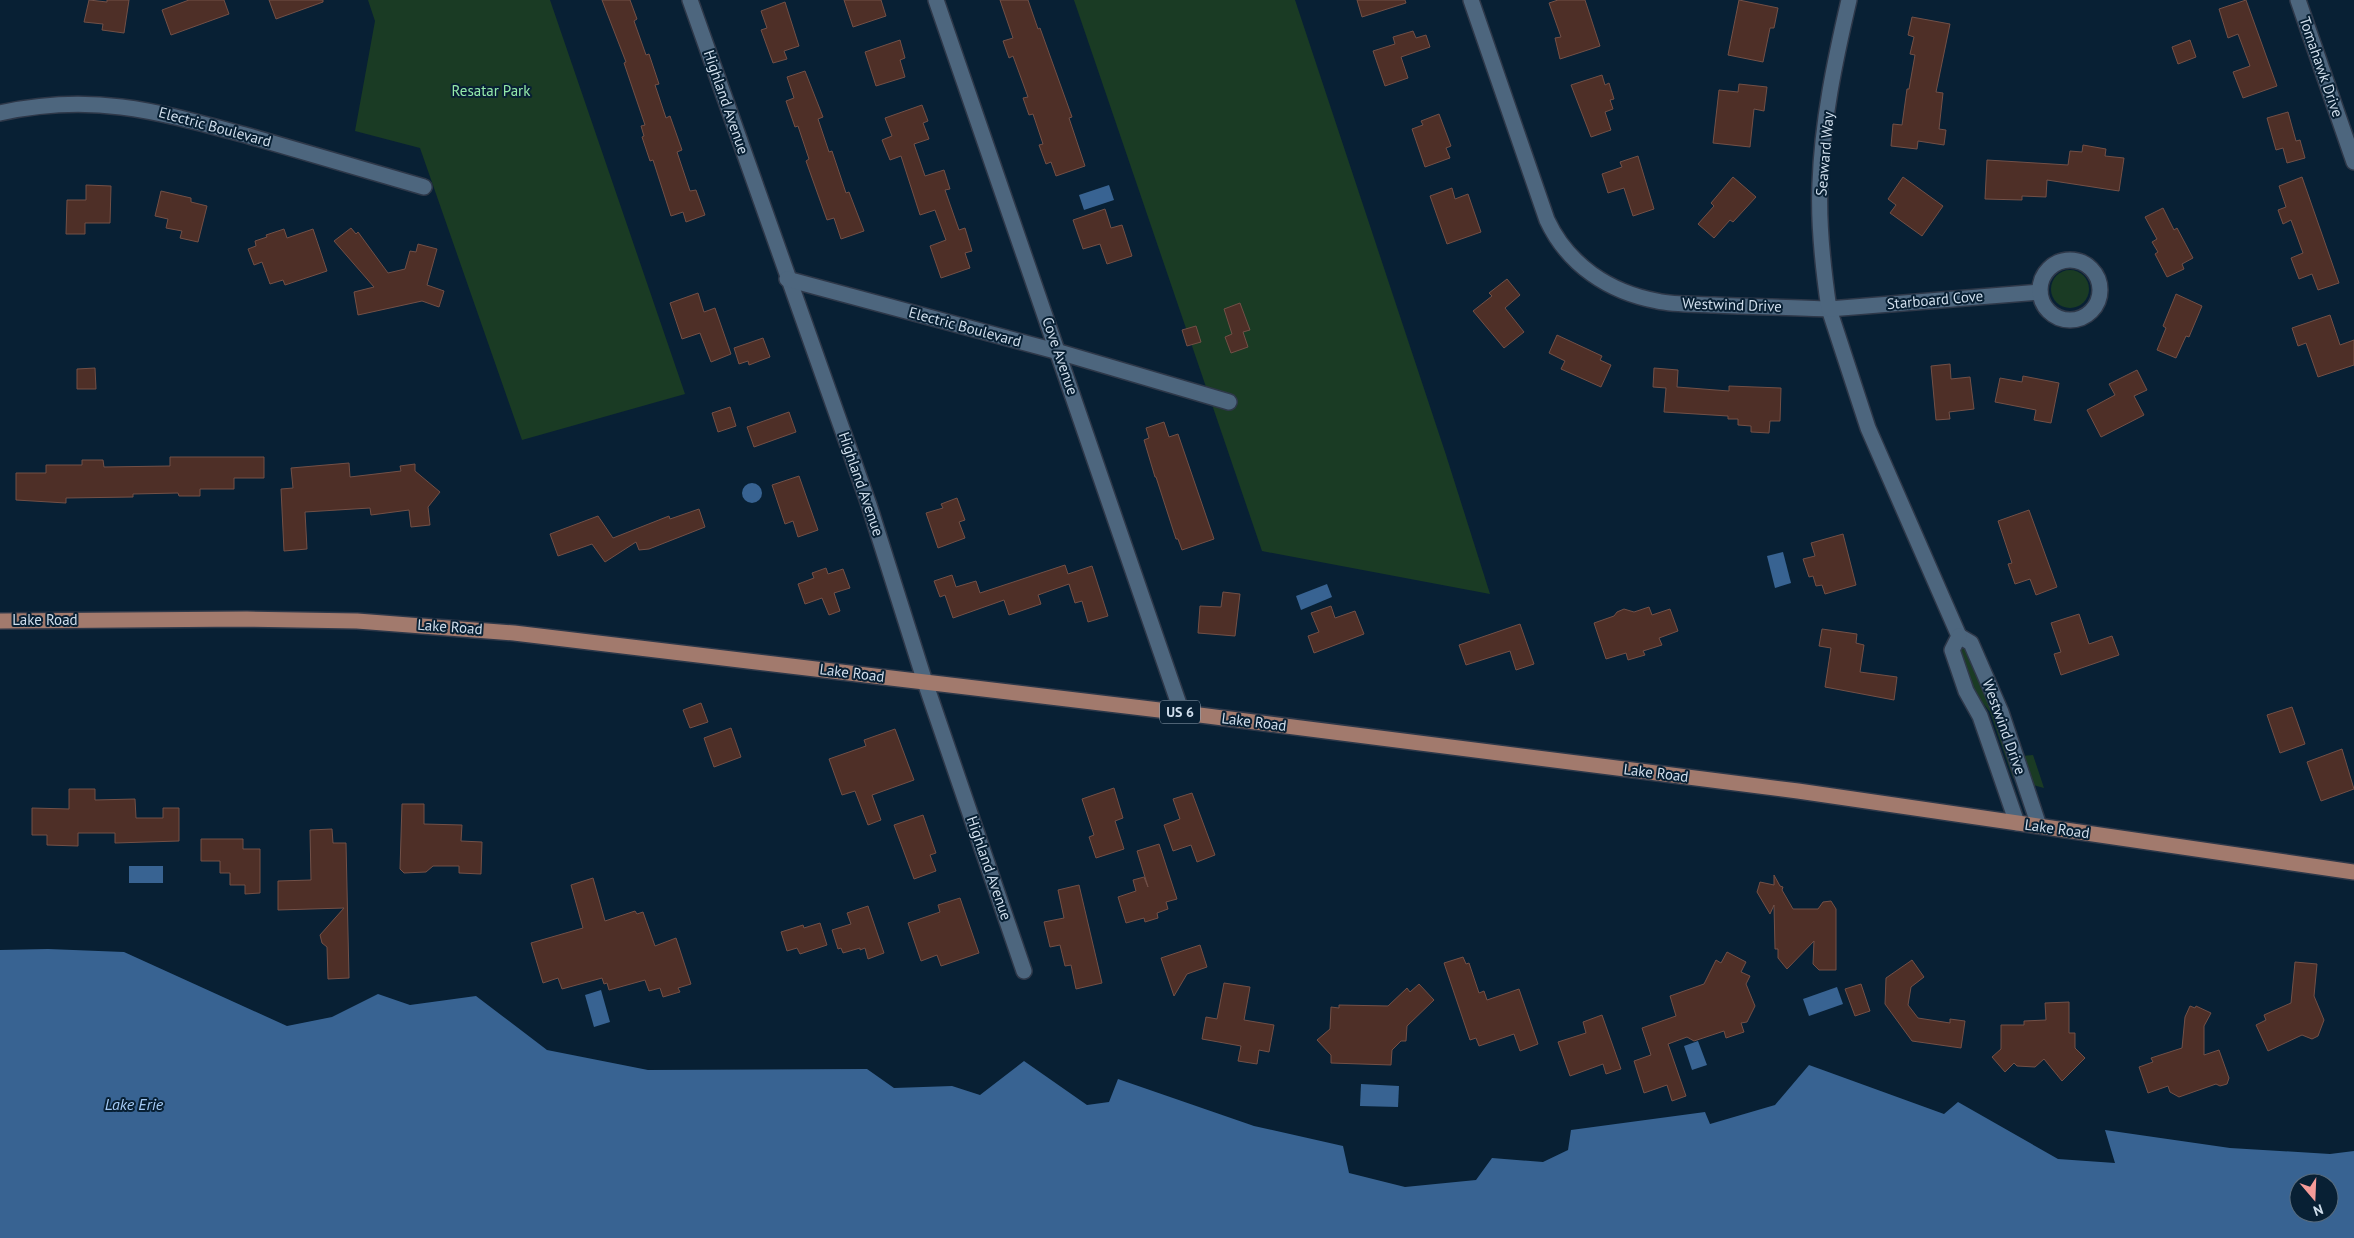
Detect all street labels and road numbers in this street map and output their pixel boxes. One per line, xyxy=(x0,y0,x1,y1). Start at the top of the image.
street label: Tomahawk Drive xyxy=(2295,14,2348,120)
street label: Highland Avenue xyxy=(700,47,753,156)
street label: Electric Boulevard xyxy=(157,102,273,151)
street label: Seaward Way xyxy=(1811,111,1838,197)
street label: Starboard Cove xyxy=(1886,286,1984,313)
street label: Westwind Drive xyxy=(1682,293,1782,316)
street label: Electric Boulevard xyxy=(907,302,1023,351)
street label: Cove Avenue xyxy=(1038,314,1083,397)
street label: Highland Avenue xyxy=(835,429,888,538)
street label: Lake Road xyxy=(12,610,78,629)
street label: Lake Road xyxy=(417,615,483,638)
street label: Lake Road xyxy=(819,659,886,686)
street label: Westwind Drive xyxy=(1978,677,2030,777)
road number: US 6 xyxy=(1160,700,1200,724)
street label: Lake Road xyxy=(1221,708,1288,735)
street label: Lake Road xyxy=(1623,759,1690,786)
street label: Highland Avenue xyxy=(963,813,1016,922)
street label: Lake Road xyxy=(2023,815,2091,842)

